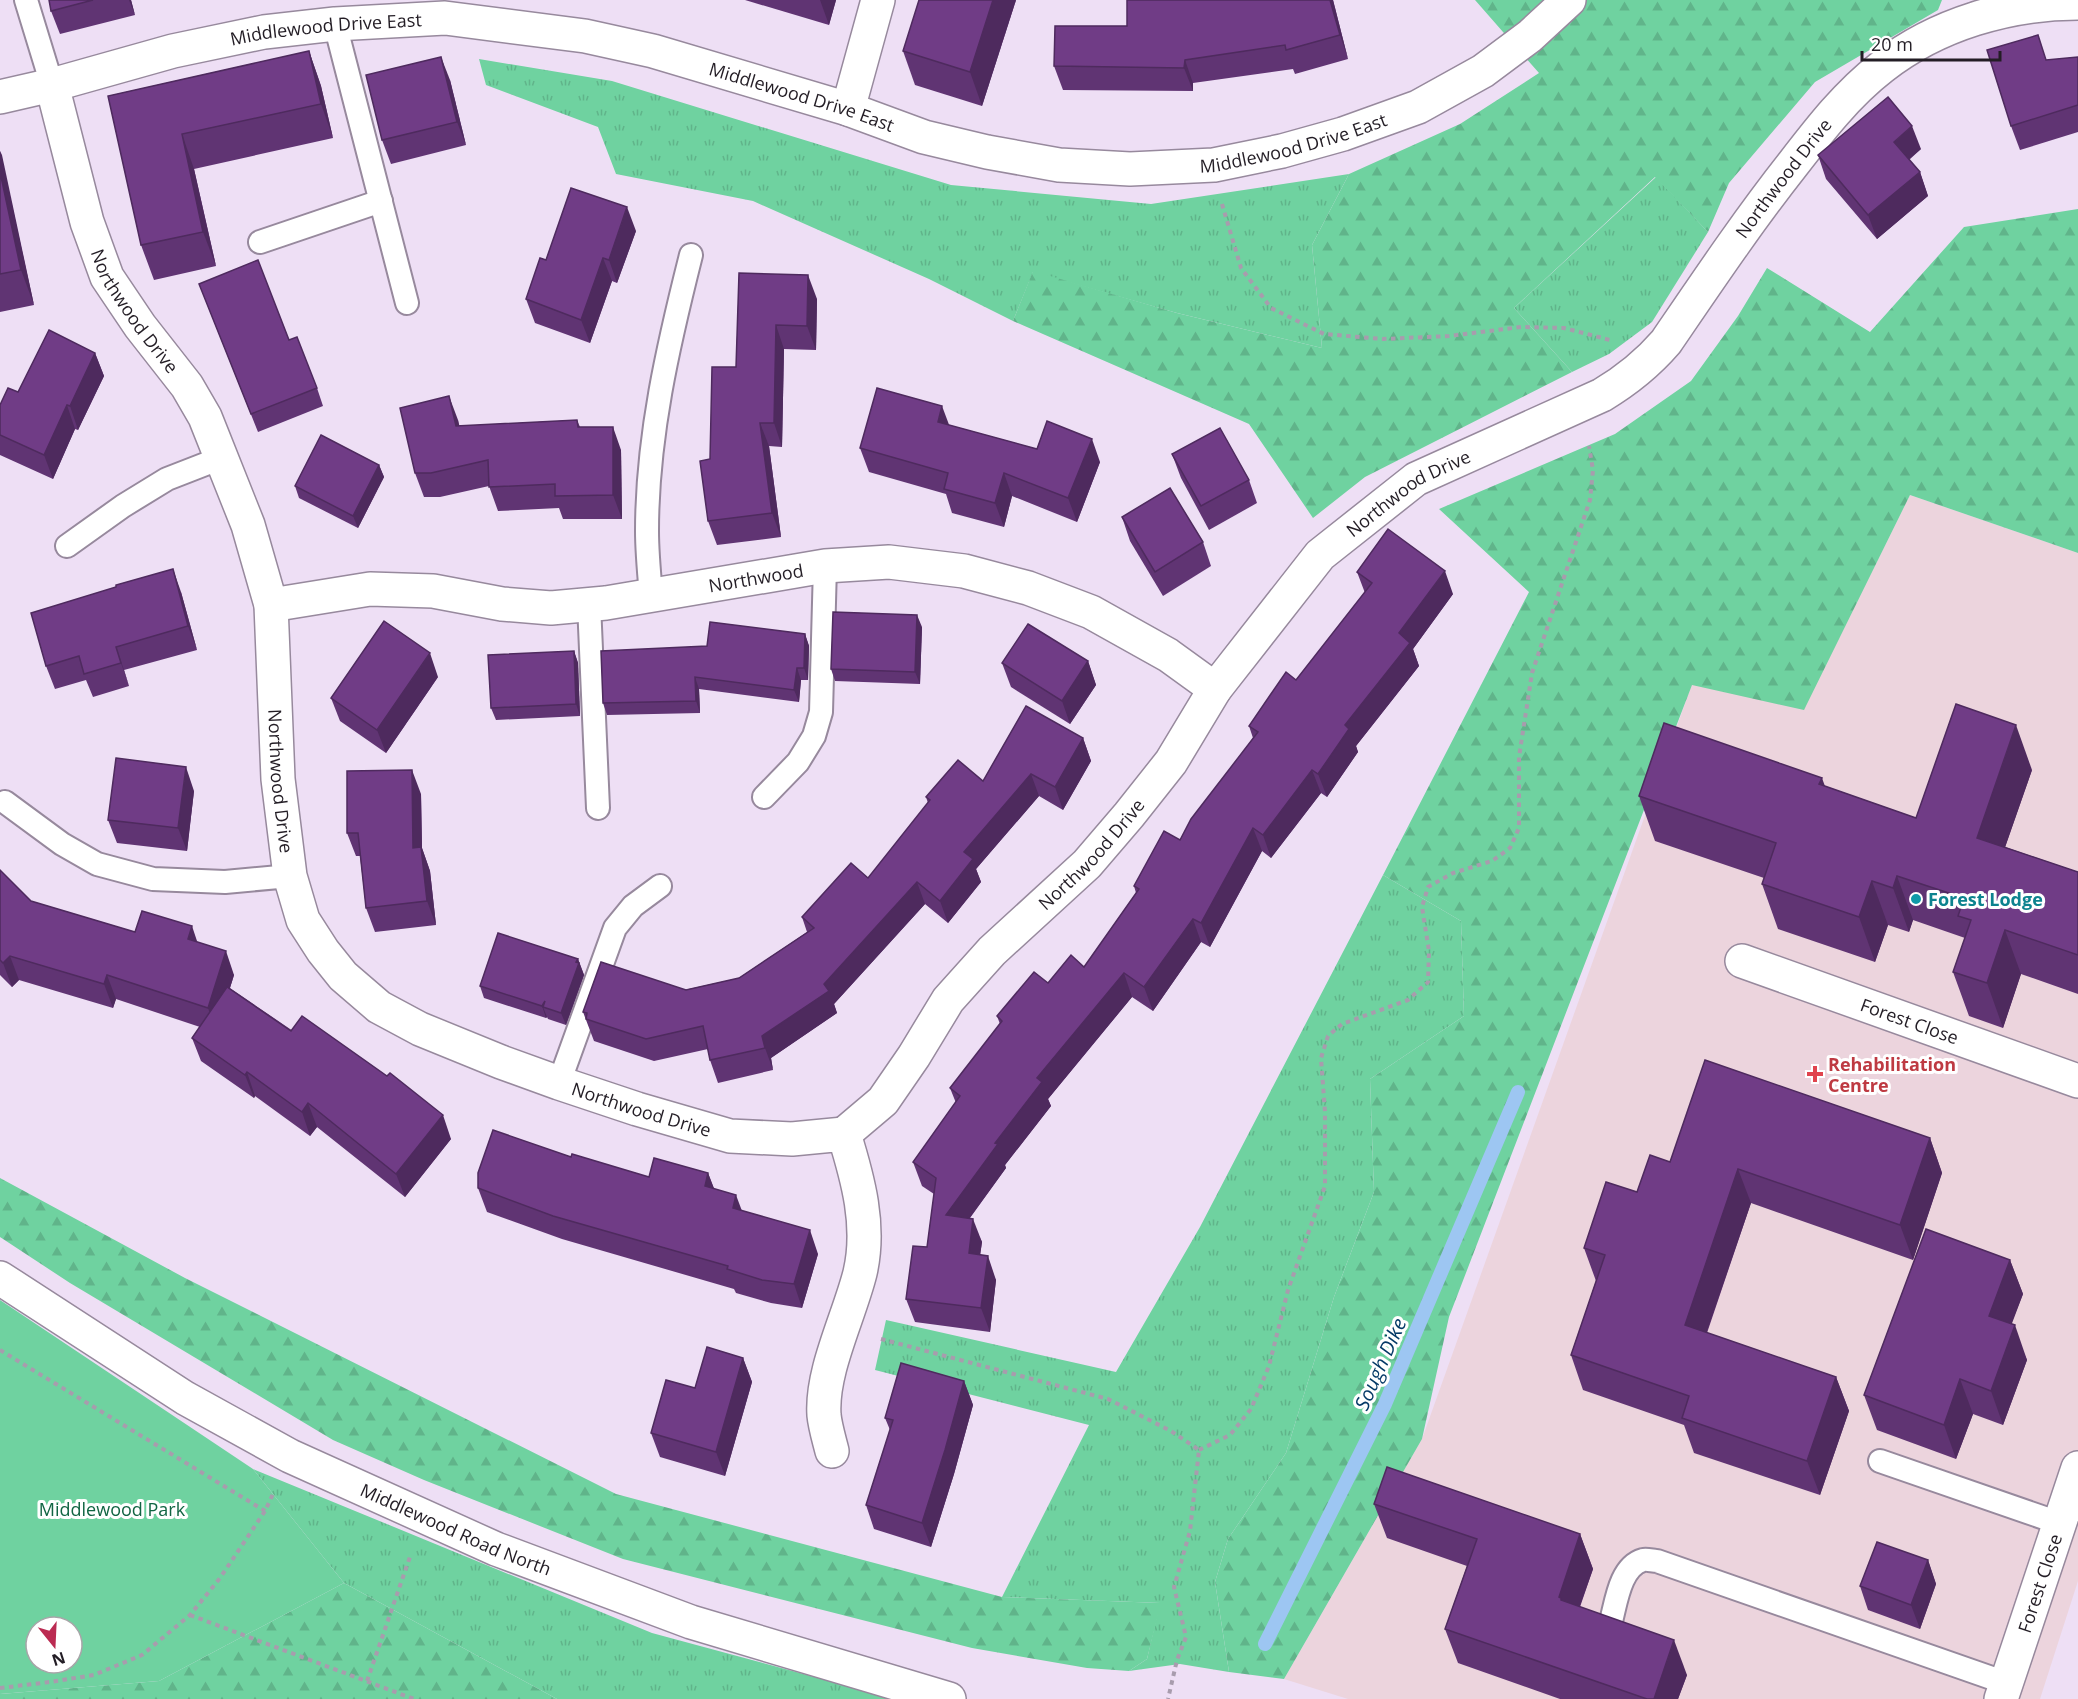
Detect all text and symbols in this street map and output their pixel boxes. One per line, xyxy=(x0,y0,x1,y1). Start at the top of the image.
street label: Middlewood Drive East xyxy=(228,7,422,51)
scale bar xyxy=(1862,24,2000,62)
text: 20 m xyxy=(1871,32,1913,56)
street label: Middlewood Drive East xyxy=(706,56,898,137)
street label: Middlewood Drive East xyxy=(1199,107,1390,178)
street label: Northwood Drive xyxy=(1730,113,1836,243)
street label: Northwood Drive xyxy=(86,245,184,378)
street label: Northwood Drive xyxy=(1341,444,1474,542)
street label: Northwood xyxy=(707,558,805,597)
street label: Northwood Drive xyxy=(263,709,299,855)
street label: Northwood Drive xyxy=(1033,794,1149,915)
place label: Forest Lodge xyxy=(1928,887,2043,911)
marker: Forest Lodge xyxy=(1909,892,1923,906)
street label: Forest Close xyxy=(1857,992,1962,1049)
place label: Rehabilitation Centre xyxy=(1828,1052,1956,1097)
marker: Rehabilitation Centre xyxy=(1806,1065,1824,1083)
street label: Northwood Drive xyxy=(569,1076,714,1142)
water label: Sough Dike xyxy=(1348,1314,1412,1414)
street label: Middlewood Road North xyxy=(357,1477,555,1581)
park label: Middlewood Park xyxy=(39,1497,186,1521)
street label: Forest Close xyxy=(2012,1531,2067,1636)
north arrow xyxy=(24,1615,84,1675)
text: N xyxy=(49,1647,68,1672)

